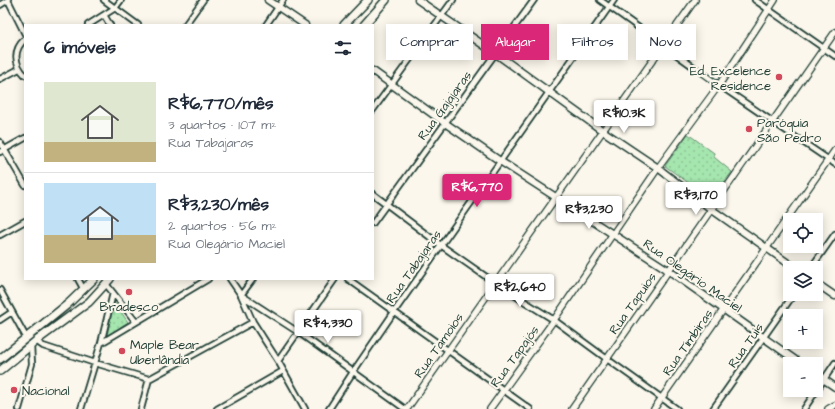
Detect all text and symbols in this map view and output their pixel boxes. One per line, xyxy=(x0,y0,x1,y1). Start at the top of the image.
chip: Comprar xyxy=(386,24,473,60)
chip: Alugar xyxy=(481,24,549,60)
chip: Filtros xyxy=(557,24,628,60)
chip: Novo xyxy=(636,24,696,60)
text: 6 imóveis xyxy=(44,36,116,60)
icon: filters xyxy=(332,37,354,59)
place label: Ed. Excelence Residence xyxy=(690,62,771,95)
street label: Rua Gajajaras xyxy=(414,67,476,144)
marker: Ed. Excelence Residence xyxy=(774,72,784,82)
text: R$6,770/mês xyxy=(168,92,274,116)
icon: home xyxy=(76,98,124,146)
pin: R$10.3K xyxy=(587,100,661,134)
text: R$10.3K xyxy=(603,104,645,122)
place label: Paróquia São Pedro xyxy=(757,114,822,147)
text: 3 quartos · 107 m² xyxy=(168,116,276,134)
marker: Paróquia São Pedro xyxy=(744,124,754,134)
text: Rua Tabajaras xyxy=(168,134,254,152)
pin: R$6,770 xyxy=(440,174,514,208)
text: R$6,770 xyxy=(451,178,503,196)
pin: R$3,170 xyxy=(659,182,733,216)
text: R$3,170 xyxy=(674,186,718,204)
text: R$3,230/mês xyxy=(168,193,269,217)
pin: R$3,230 xyxy=(552,196,626,230)
icon: home xyxy=(76,199,124,247)
text: R$3,230 xyxy=(565,200,613,218)
map controls xyxy=(783,213,823,397)
button: locate xyxy=(783,213,823,253)
text: 2 quartos · 56 m² xyxy=(168,217,277,235)
street label: Rua Tabajaras xyxy=(382,226,446,307)
text: Rua Olegário Maciel xyxy=(168,235,285,253)
street label: Rua Olegário Maciel xyxy=(639,235,746,318)
button: layers xyxy=(783,261,823,301)
street label: Rua Tapuios xyxy=(605,269,661,338)
pin: R$2,640 xyxy=(483,274,557,308)
text: R$2,640 xyxy=(494,278,546,296)
marker: Bradesco xyxy=(124,287,134,297)
place label: Bradesco xyxy=(100,298,159,316)
street label: Rua Timbiras xyxy=(658,305,718,379)
street label: Rua Tamoios xyxy=(410,309,468,382)
button: + xyxy=(783,309,823,349)
pin: R$4,330 xyxy=(291,310,365,344)
text: R$4,330 xyxy=(303,314,353,332)
street label: Rua Tuis xyxy=(724,319,768,372)
street label: Rua Tapajós xyxy=(486,322,544,391)
place label: Maple Bear Uberlândia xyxy=(130,336,199,369)
marker: Maple Bear Uberlândia xyxy=(117,346,127,356)
button: − xyxy=(783,357,823,397)
place label: Nacional xyxy=(22,382,69,400)
marker: Nacional xyxy=(9,385,19,395)

